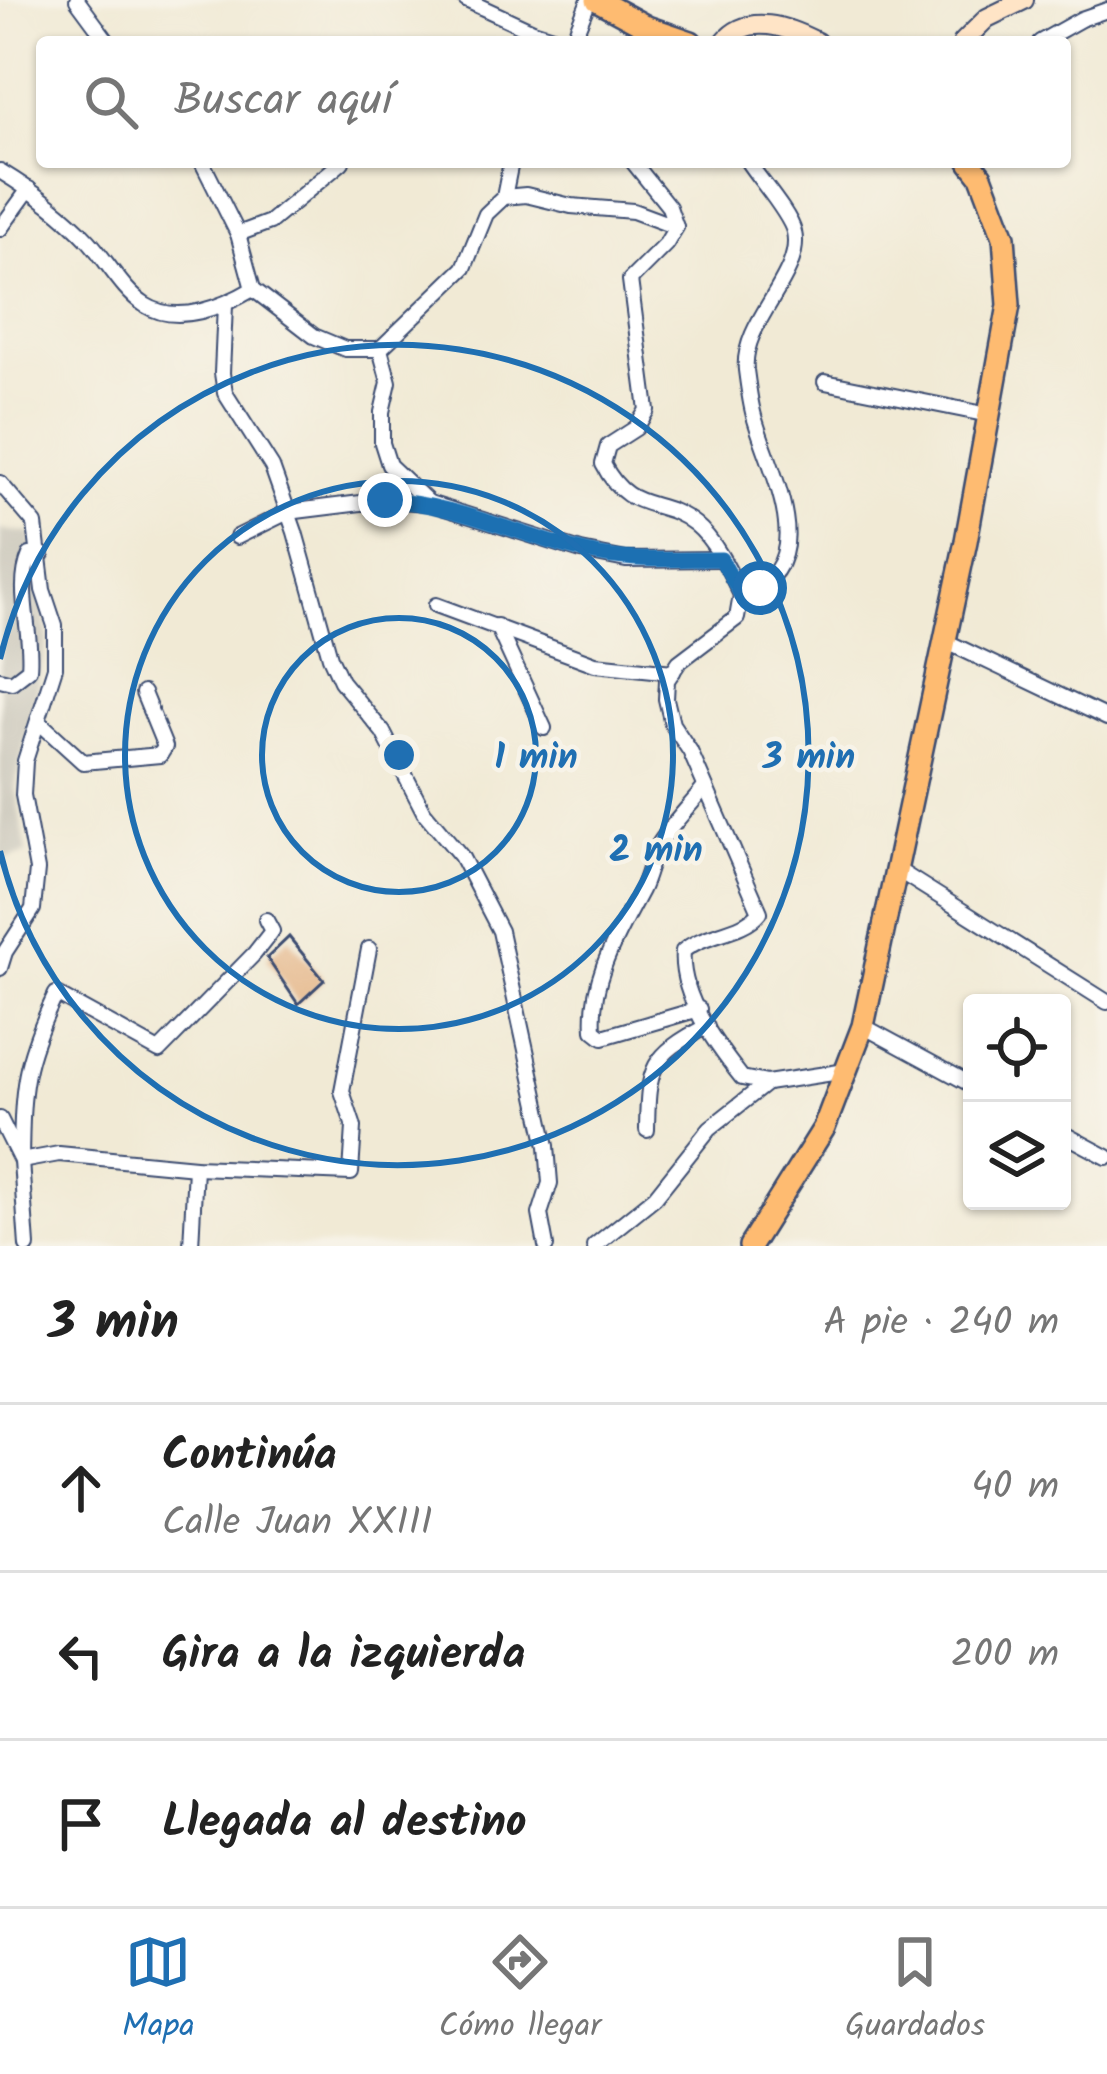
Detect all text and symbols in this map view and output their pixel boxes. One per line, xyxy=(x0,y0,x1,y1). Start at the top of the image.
search box xyxy=(36,36,1071,168)
text: Buscar aquí xyxy=(174,66,392,138)
icon: search xyxy=(78,69,144,135)
route end xyxy=(358,473,412,527)
route start xyxy=(733,561,787,615)
text: 1 min xyxy=(494,730,578,787)
text: 3 min xyxy=(762,730,855,787)
centre of rings xyxy=(378,734,420,776)
text: 2 min xyxy=(609,823,703,880)
map controls xyxy=(963,994,1071,1210)
button: locate xyxy=(963,994,1071,1102)
button: layers xyxy=(963,1102,1071,1210)
text: 3 min xyxy=(48,1284,179,1365)
text: A pie · 240 m xyxy=(823,1293,1059,1355)
text: Continúa xyxy=(162,1421,337,1493)
icon: ahead xyxy=(48,1455,114,1521)
text: 40 m xyxy=(971,1457,1059,1519)
text: Calle Juan XXIII xyxy=(162,1493,433,1555)
text: Gira a la izquierda xyxy=(162,1620,525,1692)
icon: left xyxy=(48,1623,114,1689)
text: 200 m xyxy=(951,1625,1059,1687)
text: Llegada al destino xyxy=(162,1788,527,1860)
icon: arrive xyxy=(48,1791,114,1857)
tab: Mapa xyxy=(122,1929,195,2054)
tab: Cómo llegar xyxy=(439,1929,601,2054)
tab: Guardados xyxy=(845,1929,985,2054)

